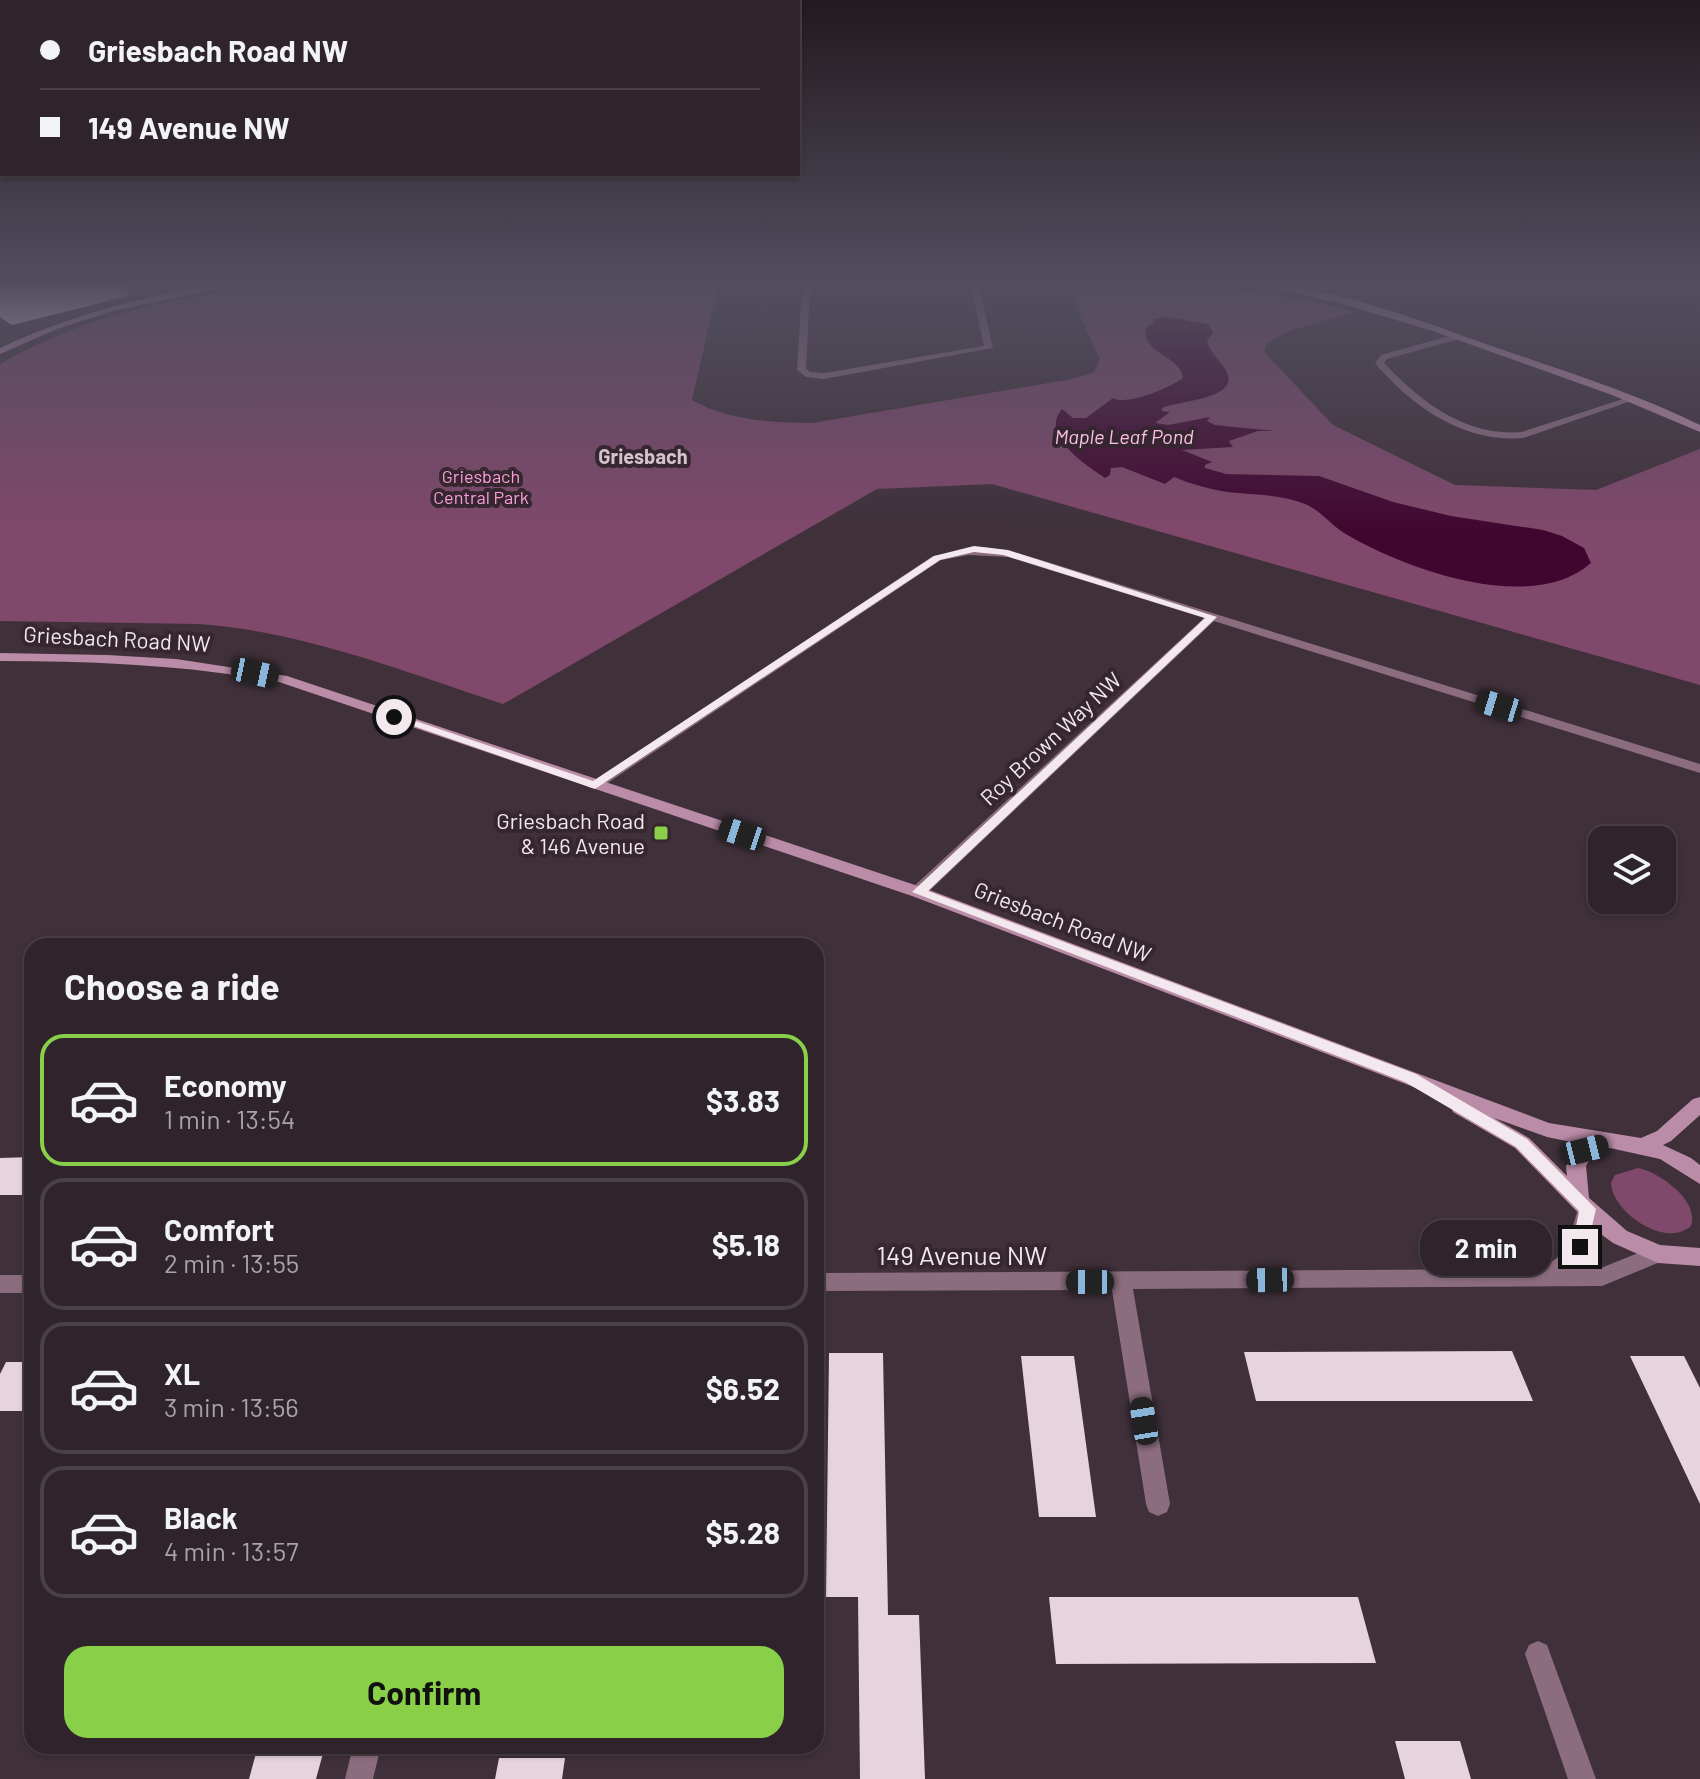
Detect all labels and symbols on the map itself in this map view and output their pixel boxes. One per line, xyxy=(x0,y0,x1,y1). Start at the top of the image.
water label: Maple Leaf Pond xyxy=(1054,424,1194,448)
district label: Griesbach xyxy=(598,444,688,468)
park label: Griesbach Central Park xyxy=(433,465,529,508)
street label: Griesbach Road NW xyxy=(23,620,211,656)
car xyxy=(229,656,281,690)
street label: Roy Brown Way NW xyxy=(974,666,1126,810)
car xyxy=(1473,688,1525,724)
route start xyxy=(376,699,412,735)
place label: Griesbach Road & 146 Avenue xyxy=(496,807,645,858)
car xyxy=(715,815,769,853)
marker: Griesbach Road & 146 Avenue xyxy=(652,824,670,842)
street label: Griesbach Road NW xyxy=(971,875,1155,967)
car xyxy=(1559,1133,1611,1167)
callout: 2 min xyxy=(1420,1219,1552,1275)
route end xyxy=(1562,1229,1598,1265)
street label: 149 Avenue NW xyxy=(877,1239,1047,1270)
car xyxy=(1246,1268,1294,1292)
car xyxy=(1066,1270,1114,1294)
car xyxy=(1128,1395,1160,1447)

